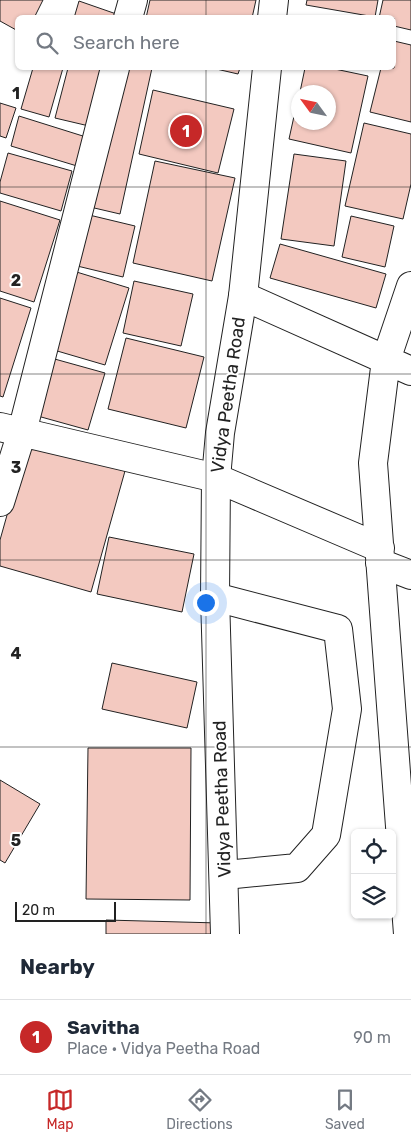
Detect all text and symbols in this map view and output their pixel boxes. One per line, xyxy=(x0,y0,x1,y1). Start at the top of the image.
search box xyxy=(15,15,396,70)
icon: search xyxy=(33,29,61,57)
text: Search here xyxy=(73,31,180,54)
text: 1 xyxy=(12,84,20,103)
north arrow xyxy=(291,85,336,130)
pin: 1 xyxy=(170,112,202,150)
text: 2 xyxy=(11,271,21,290)
street label: Vidya Peetha Road xyxy=(206,316,250,474)
text: 3 xyxy=(11,458,21,477)
your location xyxy=(193,590,219,616)
text: 4 xyxy=(11,644,22,663)
street label: Vidya Peetha Road xyxy=(208,720,236,878)
map controls xyxy=(351,829,396,919)
button: locate xyxy=(351,829,396,874)
text: 5 xyxy=(11,831,21,850)
button: layers xyxy=(351,874,396,919)
scale bar xyxy=(15,899,116,922)
text: 20 m xyxy=(22,902,55,919)
text: Nearby xyxy=(20,954,95,979)
text: Savitha xyxy=(67,1016,140,1039)
text: 1 xyxy=(32,1028,40,1047)
text: 90 m xyxy=(353,1028,391,1047)
text: Place · Vidya Peetha Road xyxy=(67,1039,260,1058)
tab: Map xyxy=(46,1086,74,1133)
tab: Directions xyxy=(166,1086,233,1133)
tab: Saved xyxy=(325,1086,365,1133)

